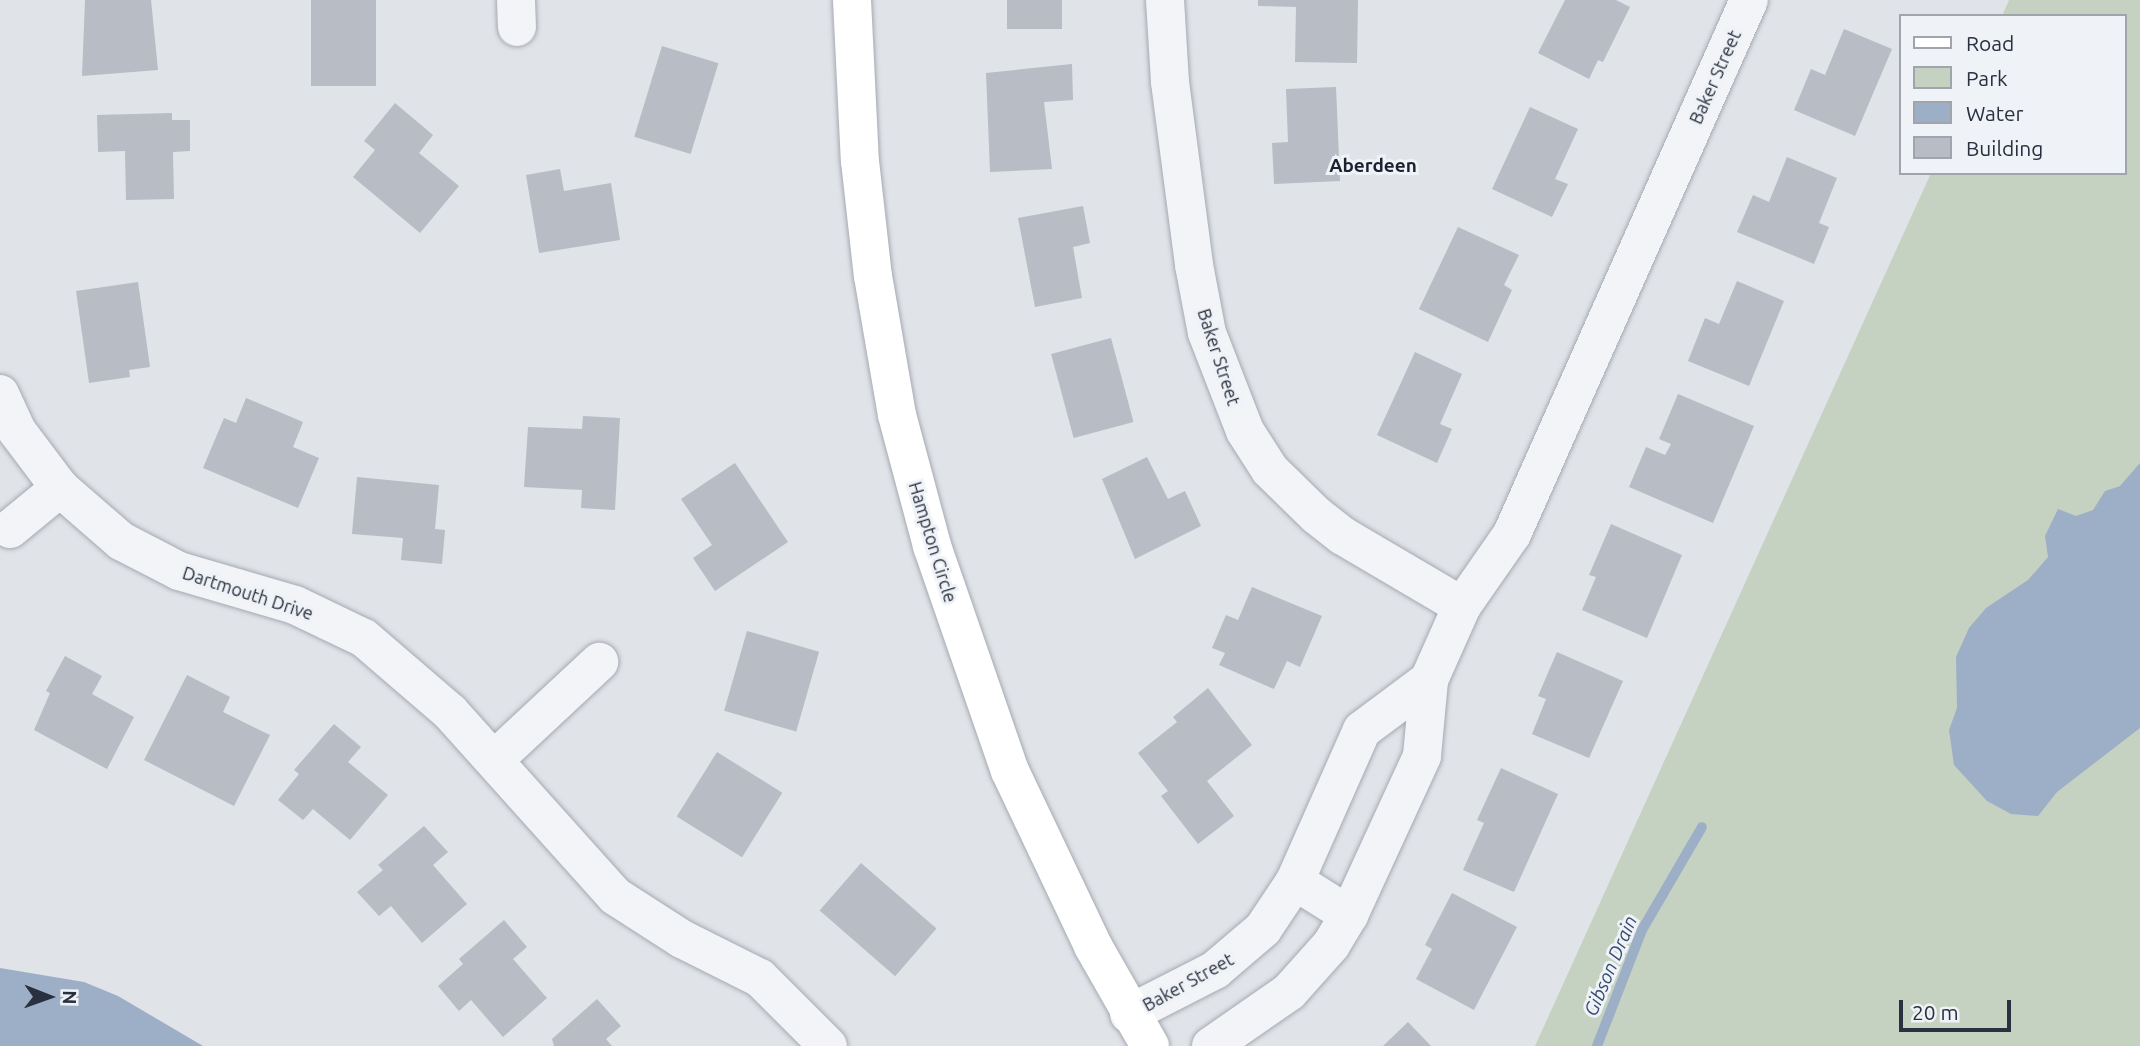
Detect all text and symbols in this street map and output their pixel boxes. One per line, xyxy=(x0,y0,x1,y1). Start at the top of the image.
legend xyxy=(1898,14,2126,175)
street label: Baker Street xyxy=(1685,27,1745,127)
text: Road xyxy=(1966,31,2014,55)
text: Park xyxy=(1966,66,2008,90)
text: Water xyxy=(1966,101,2024,125)
text: Building xyxy=(1966,136,2043,160)
district label: Aberdeen xyxy=(1329,155,1417,177)
street label: Baker Street xyxy=(1193,306,1245,408)
street label: Hampton Circle xyxy=(904,479,962,605)
street label: Dartmouth Drive xyxy=(180,562,316,624)
water label: Gibson Drain xyxy=(1580,912,1642,1020)
street label: Baker Street xyxy=(1139,948,1237,1016)
north arrow xyxy=(14,962,84,1032)
scale bar xyxy=(1902,986,2014,1030)
text: N xyxy=(59,990,81,1005)
text: 20 m xyxy=(1912,1000,1959,1024)

